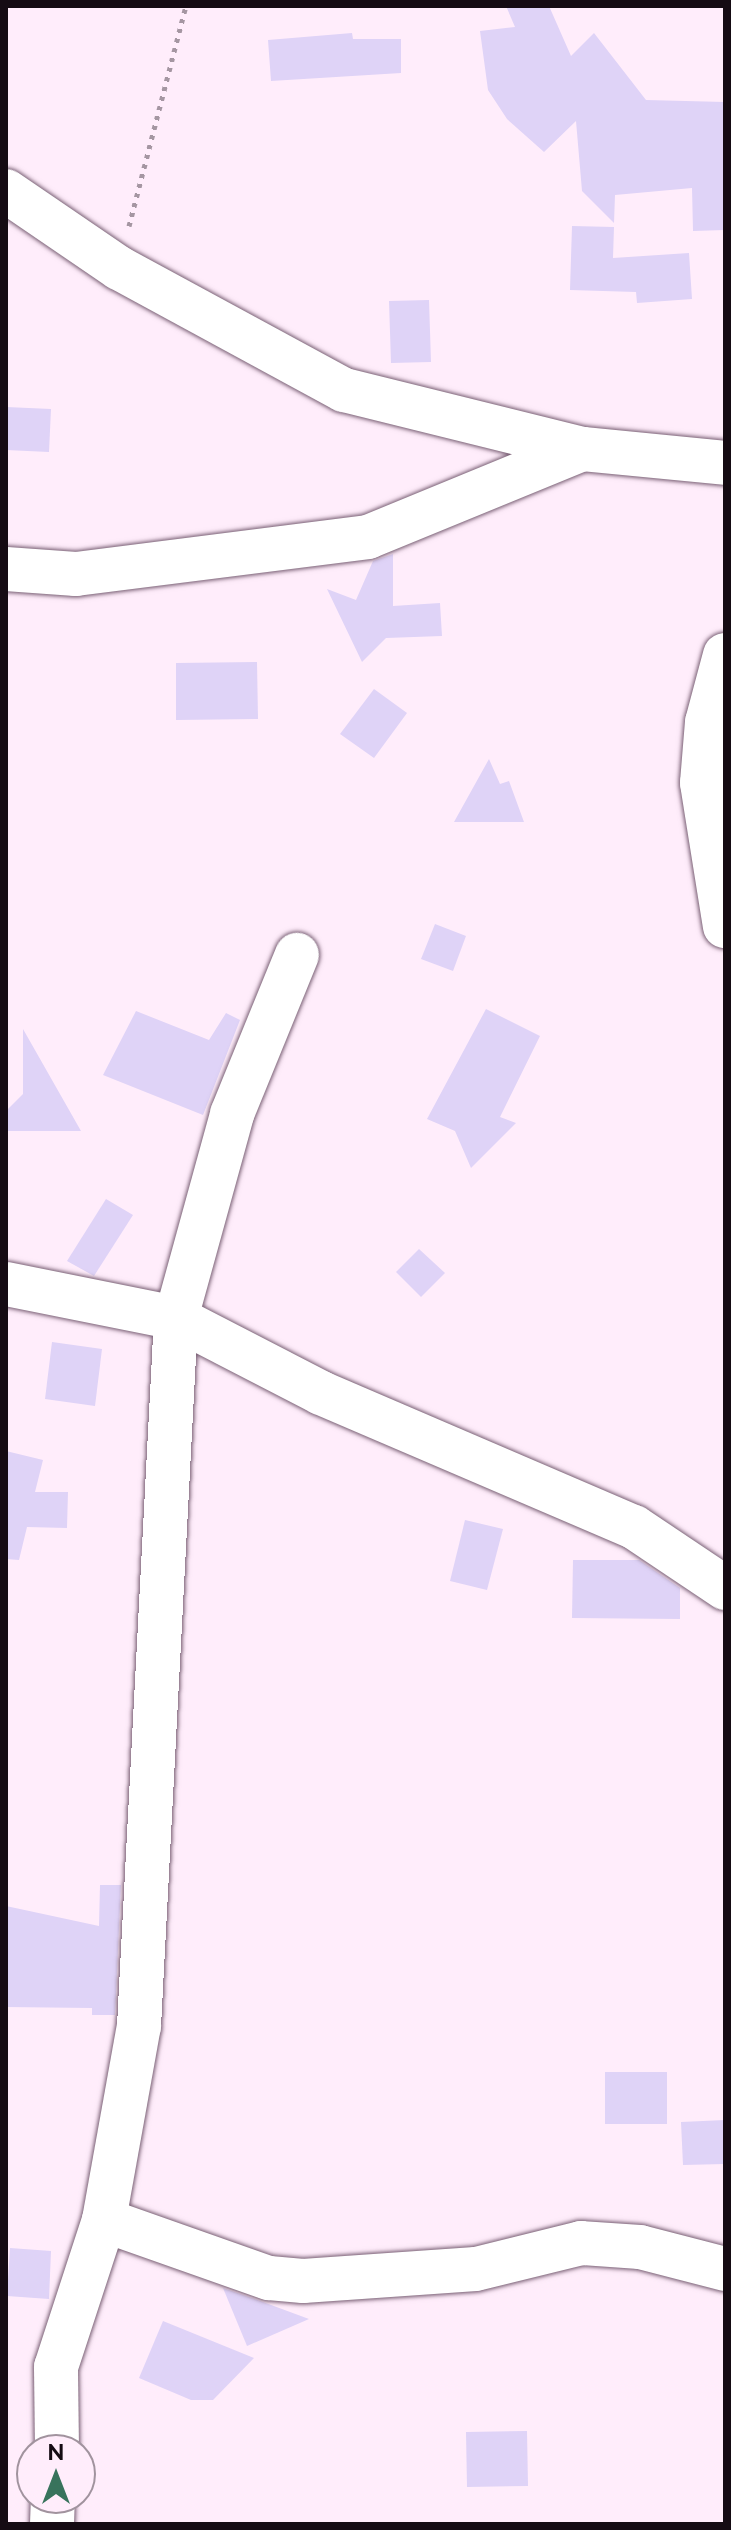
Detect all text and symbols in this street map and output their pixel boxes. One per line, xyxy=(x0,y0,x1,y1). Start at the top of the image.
north arrow xyxy=(16,2434,96,2514)
text: N xyxy=(48,2439,64,2465)

